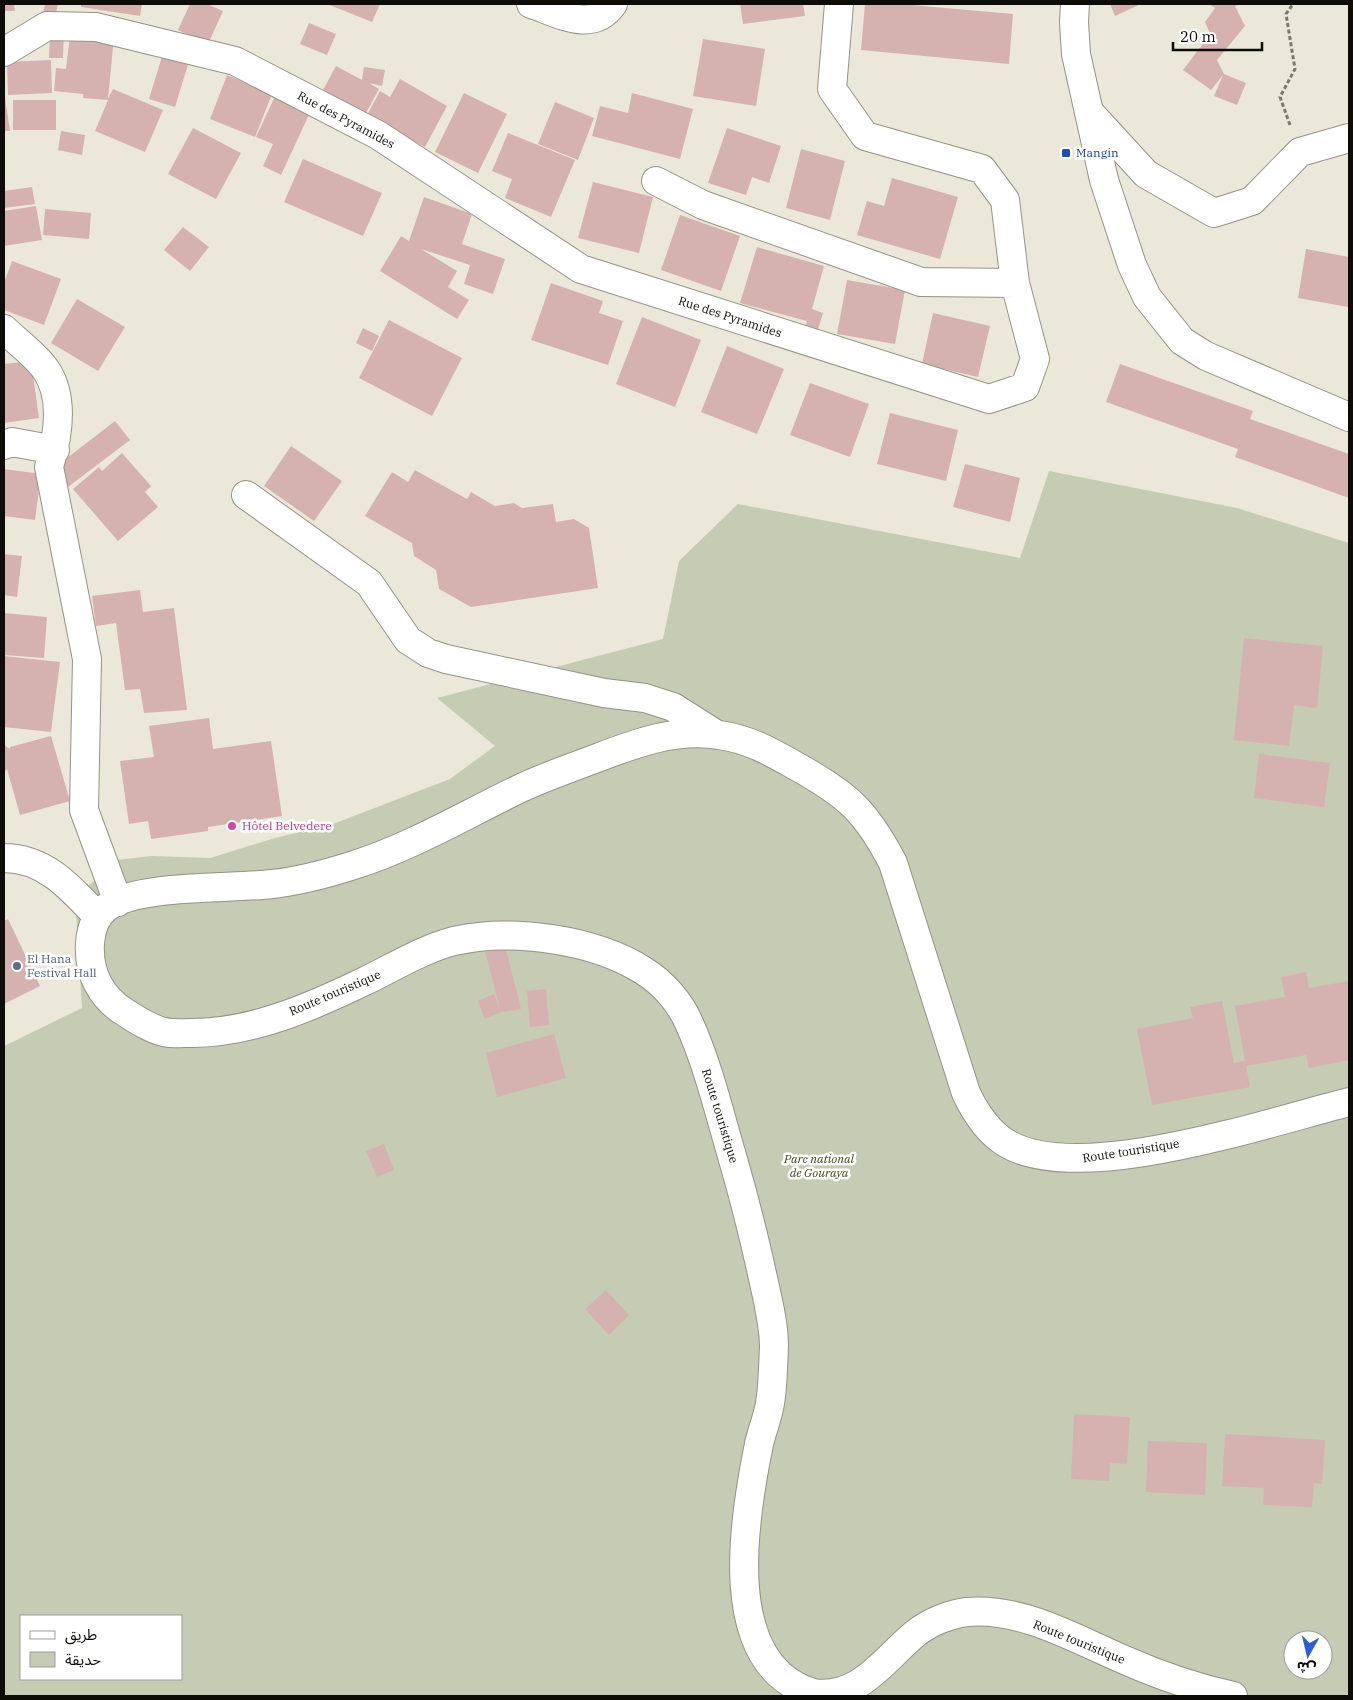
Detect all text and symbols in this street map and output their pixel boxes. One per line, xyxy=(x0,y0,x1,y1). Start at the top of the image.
scale bar xyxy=(1173,20,1262,52)
text: 20 m xyxy=(1180,27,1216,46)
street label: Rue des Pyramides xyxy=(295,88,397,152)
place label: Mangin xyxy=(1076,145,1119,160)
marker: Mangin xyxy=(1060,147,1072,159)
street label: Rue des Pyramides xyxy=(677,293,784,340)
place label: Hôtel Belvedere xyxy=(242,818,332,833)
marker: Hôtel Belvedere xyxy=(226,820,238,832)
place label: El Hana Festival Hall xyxy=(27,951,97,980)
marker: El Hana Festival Hall xyxy=(11,960,23,972)
street label: Route touristique xyxy=(287,967,383,1019)
street label: Route touristique xyxy=(699,1067,742,1165)
street label: Route touristique xyxy=(1081,1135,1180,1166)
park label: Parc national de Gouraya xyxy=(783,1151,855,1180)
legend xyxy=(20,1615,182,1680)
street label: Route touristique xyxy=(1031,1616,1127,1667)
text: طريق xyxy=(65,1625,97,1645)
north arrow xyxy=(1283,1630,1333,1680)
text: حديقة xyxy=(65,1650,101,1669)
text: ش xyxy=(1295,1658,1317,1678)

